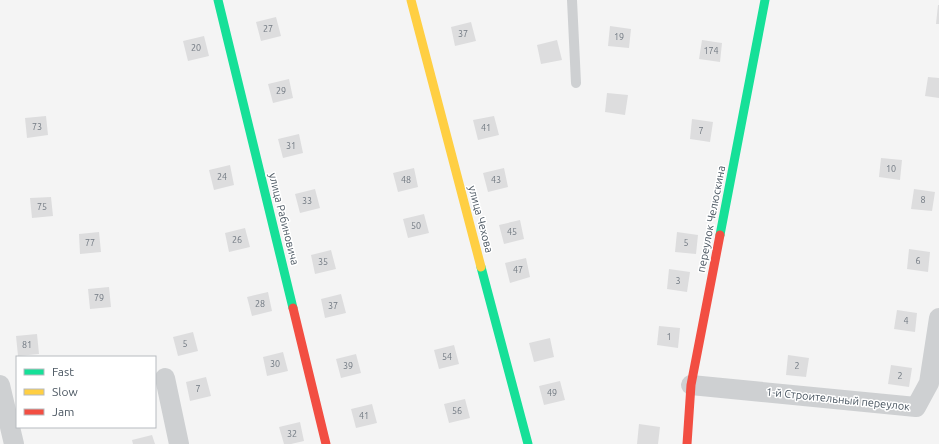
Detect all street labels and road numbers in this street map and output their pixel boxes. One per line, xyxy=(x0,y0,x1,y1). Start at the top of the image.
street label: переулок Челюскина xyxy=(695,165,727,273)
street label: улица Рабиновича xyxy=(267,172,301,266)
street label: улица Чехова xyxy=(466,184,496,254)
street label: 1-й Строительный переулок xyxy=(766,385,911,413)

